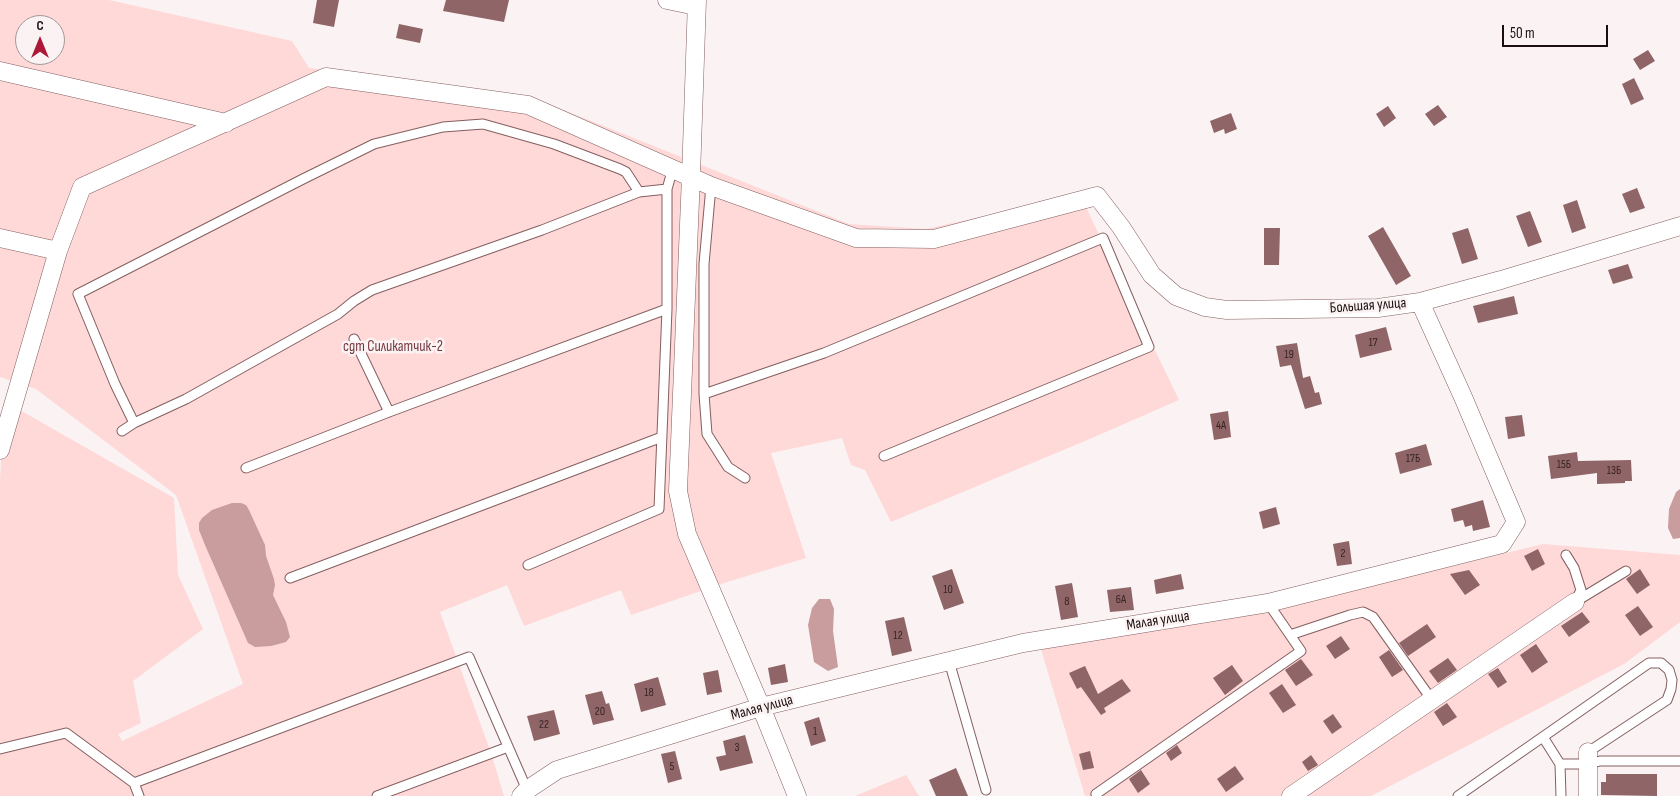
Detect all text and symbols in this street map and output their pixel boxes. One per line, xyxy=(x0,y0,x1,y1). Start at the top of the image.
north arrow xyxy=(15,15,65,65)
scale bar xyxy=(1505,15,1611,47)
text: С xyxy=(36,17,44,34)
text: 50 m xyxy=(1510,24,1535,43)
street label: Большая улица xyxy=(1329,294,1407,318)
house number: 17 xyxy=(1369,336,1377,350)
park label: сдт Силикатчик-2 xyxy=(343,338,443,356)
house number: 19 xyxy=(1284,348,1294,362)
house number: 4А xyxy=(1216,419,1226,433)
house number: 17Б xyxy=(1406,452,1420,466)
house number: 15Б xyxy=(1557,458,1571,472)
house number: 13Б xyxy=(1607,464,1621,478)
house number: 2 xyxy=(1341,547,1345,561)
house number: 10 xyxy=(943,583,953,597)
house number: 6А xyxy=(1116,593,1126,607)
house number: 8 xyxy=(1064,595,1070,609)
street label: Малая улица xyxy=(1125,607,1191,635)
house number: 12 xyxy=(893,629,903,643)
house number: 18 xyxy=(644,686,654,700)
street label: Малая улица xyxy=(729,691,795,725)
house number: 20 xyxy=(595,705,605,719)
house number: 22 xyxy=(539,718,549,732)
house number: 1 xyxy=(813,725,817,739)
house number: 3 xyxy=(734,741,740,755)
house number: 5 xyxy=(670,760,674,774)

